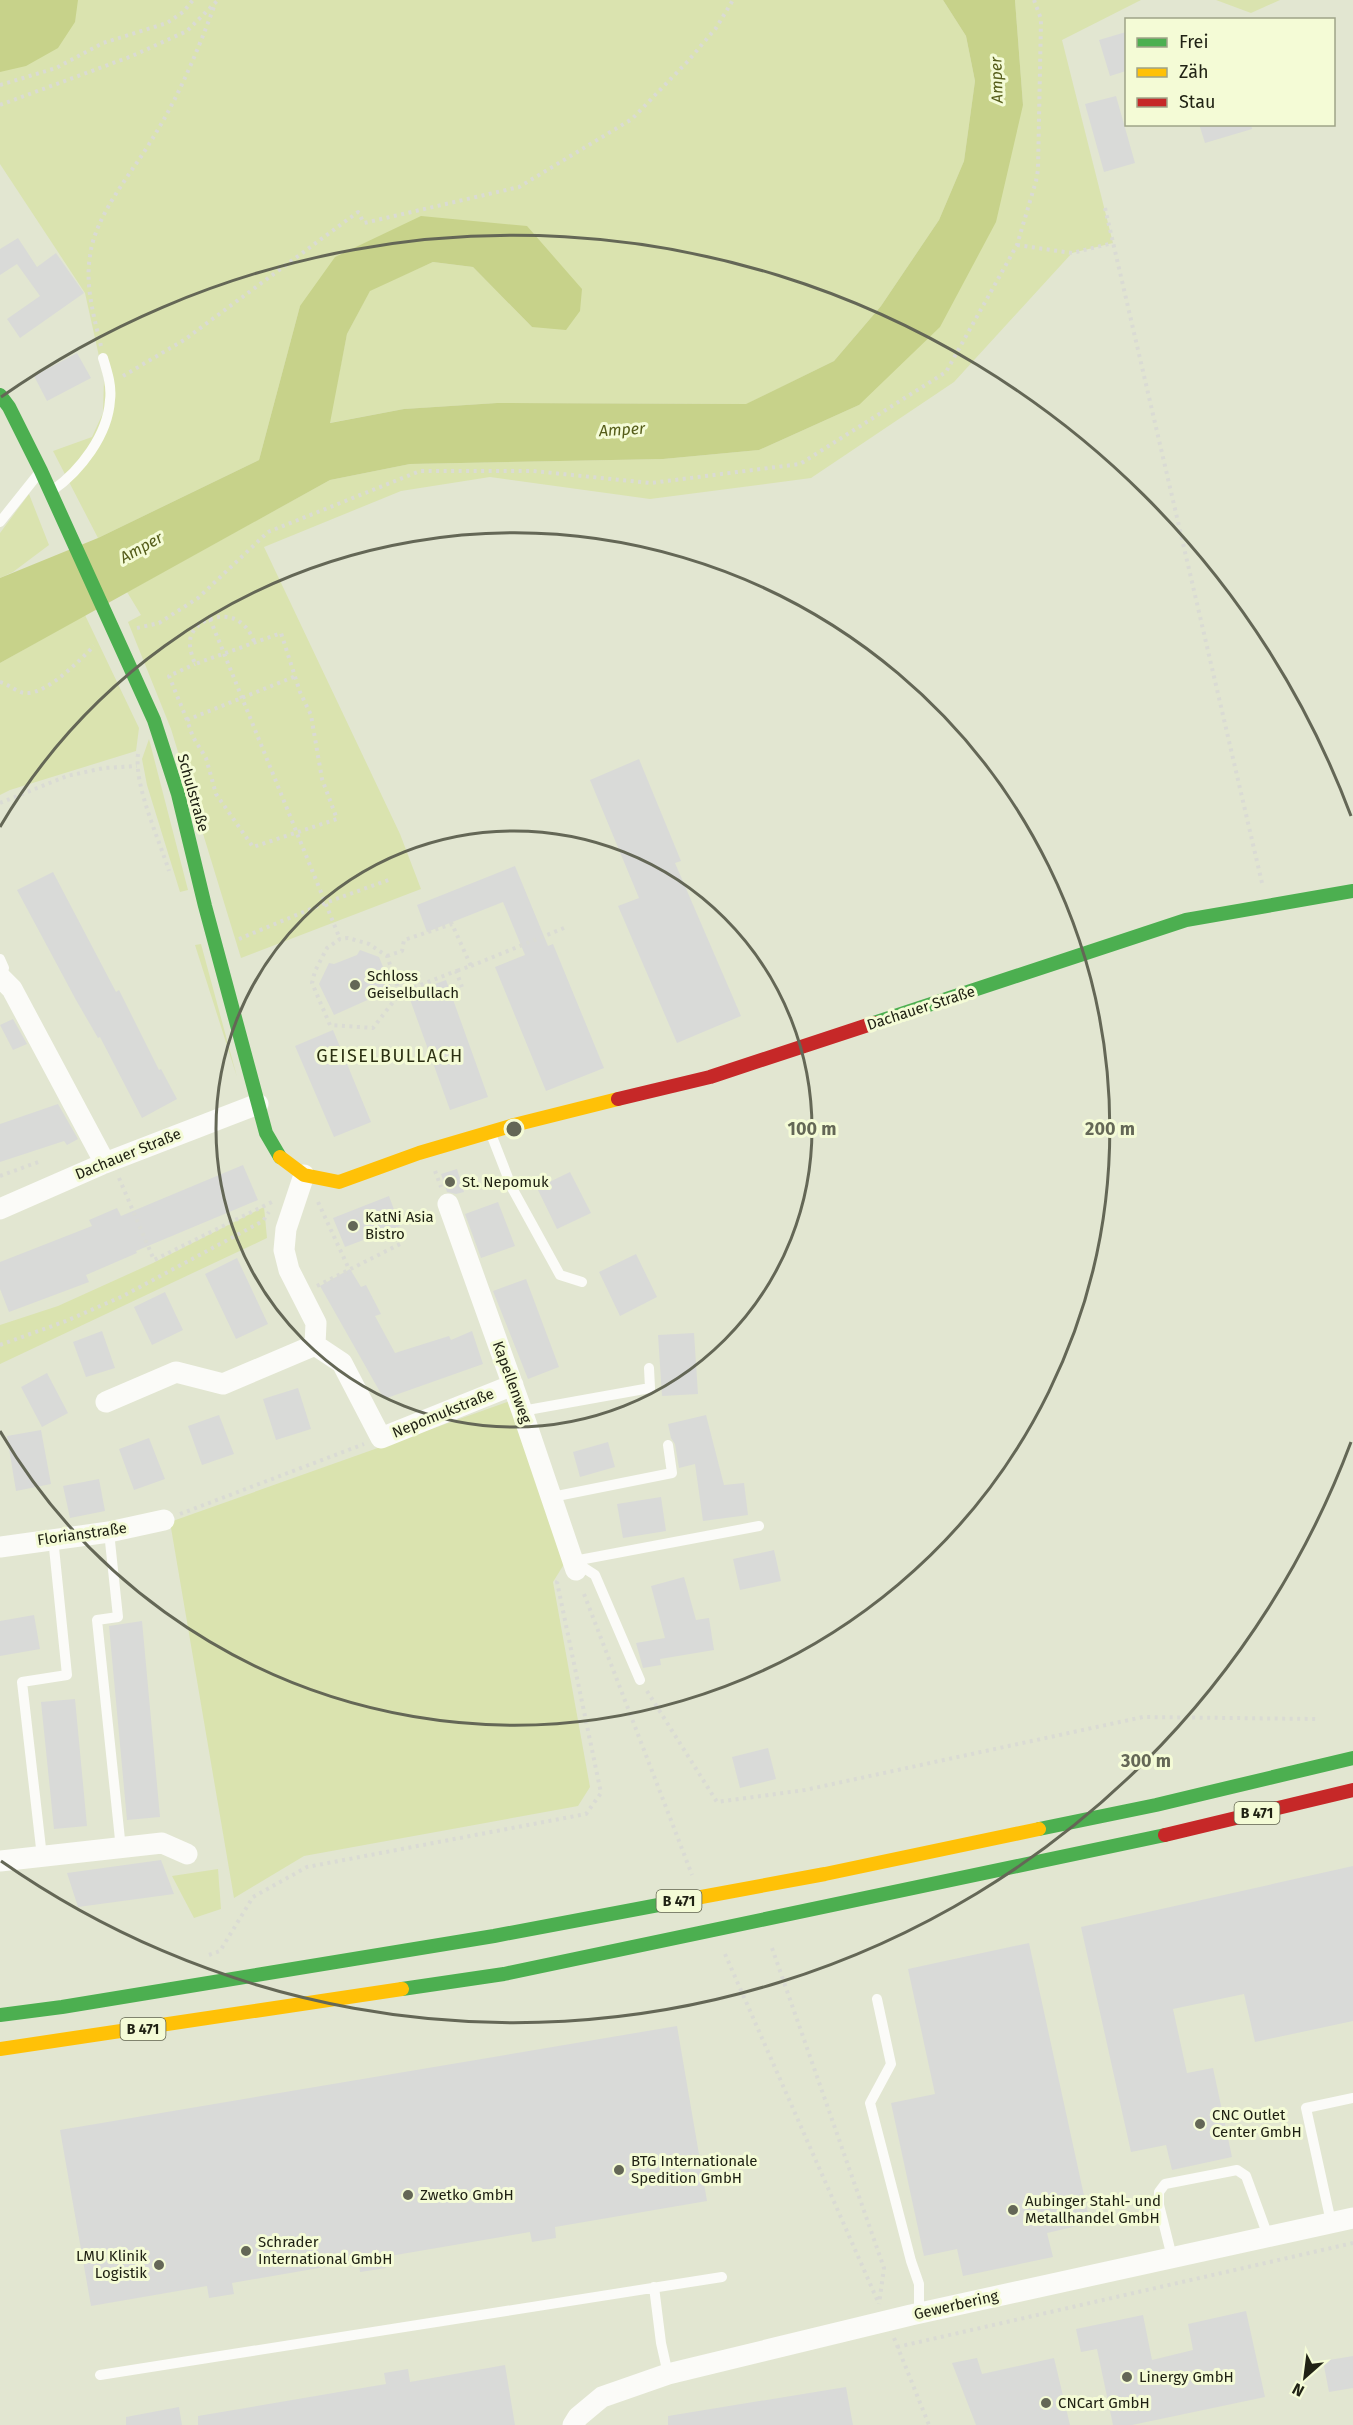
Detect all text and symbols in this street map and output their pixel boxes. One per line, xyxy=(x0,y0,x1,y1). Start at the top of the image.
legend xyxy=(1125,18,1335,126)
text: Frei xyxy=(1179,31,1209,53)
water label: Amper xyxy=(986,56,1007,104)
text: Zäh xyxy=(1179,61,1208,83)
text: Stau xyxy=(1179,91,1215,113)
water label: Amper xyxy=(597,419,647,440)
water label: Amper xyxy=(116,527,167,567)
street label: Schulstraße xyxy=(173,752,213,834)
place label: Schloss Geiselbullach xyxy=(367,967,459,1002)
marker: Schloss Geiselbullach xyxy=(348,978,362,992)
street label: Dachauer Straße xyxy=(865,982,977,1034)
district label: GEISELBULLACH xyxy=(316,1045,464,1067)
text: 100 m xyxy=(788,1118,836,1140)
text: 200 m xyxy=(1085,1118,1135,1140)
centre of rings xyxy=(504,1119,524,1139)
street label: Dachauer Straße xyxy=(72,1125,184,1183)
place label: St. Nepomuk xyxy=(462,1173,549,1191)
marker: St. Nepomuk xyxy=(443,1175,457,1189)
place label: KatNi Asia Bistro xyxy=(365,1208,434,1243)
marker: KatNi Asia Bistro xyxy=(346,1219,360,1233)
street label: Kapellenweg xyxy=(489,1338,535,1426)
street label: Nepomukstraße xyxy=(389,1384,497,1442)
street label: Florianstraße xyxy=(36,1519,128,1549)
text: 300 m xyxy=(1120,1750,1171,1772)
road number: B 471 xyxy=(1234,1802,1280,1824)
road number: B 471 xyxy=(656,1890,702,1912)
road number: B 471 xyxy=(120,2018,166,2040)
place label: CNC Outlet Center GmbH xyxy=(1212,2106,1302,2141)
marker: CNC Outlet Center GmbH xyxy=(1193,2117,1207,2131)
place label: BTG Internationale Spedition GmbH xyxy=(631,2152,758,2187)
marker: BTG Internationale Spedition GmbH xyxy=(612,2163,626,2177)
place label: Zwetko GmbH xyxy=(420,2186,514,2204)
marker: Zwetko GmbH xyxy=(401,2188,415,2202)
place label: Aubinger Stahl- und Metallhandel GmbH xyxy=(1025,2192,1161,2227)
marker: Aubinger Stahl- und Metallhandel GmbH xyxy=(1006,2203,1020,2217)
place label: Schrader International GmbH xyxy=(258,2233,392,2268)
marker: Schrader International GmbH xyxy=(239,2244,253,2258)
place label: LMU Klinik Logistik xyxy=(76,2247,147,2282)
marker: LMU Klinik Logistik xyxy=(152,2258,166,2272)
street label: Gewerbering xyxy=(912,2287,1000,2323)
north arrow xyxy=(1275,2347,1335,2407)
place label: Linergy GmbH xyxy=(1139,2368,1234,2386)
marker: Linergy GmbH xyxy=(1120,2370,1134,2384)
text: N xyxy=(1289,2379,1307,2401)
place label: CNCart GmbH xyxy=(1058,2394,1150,2412)
marker: CNCart GmbH xyxy=(1039,2396,1053,2410)

